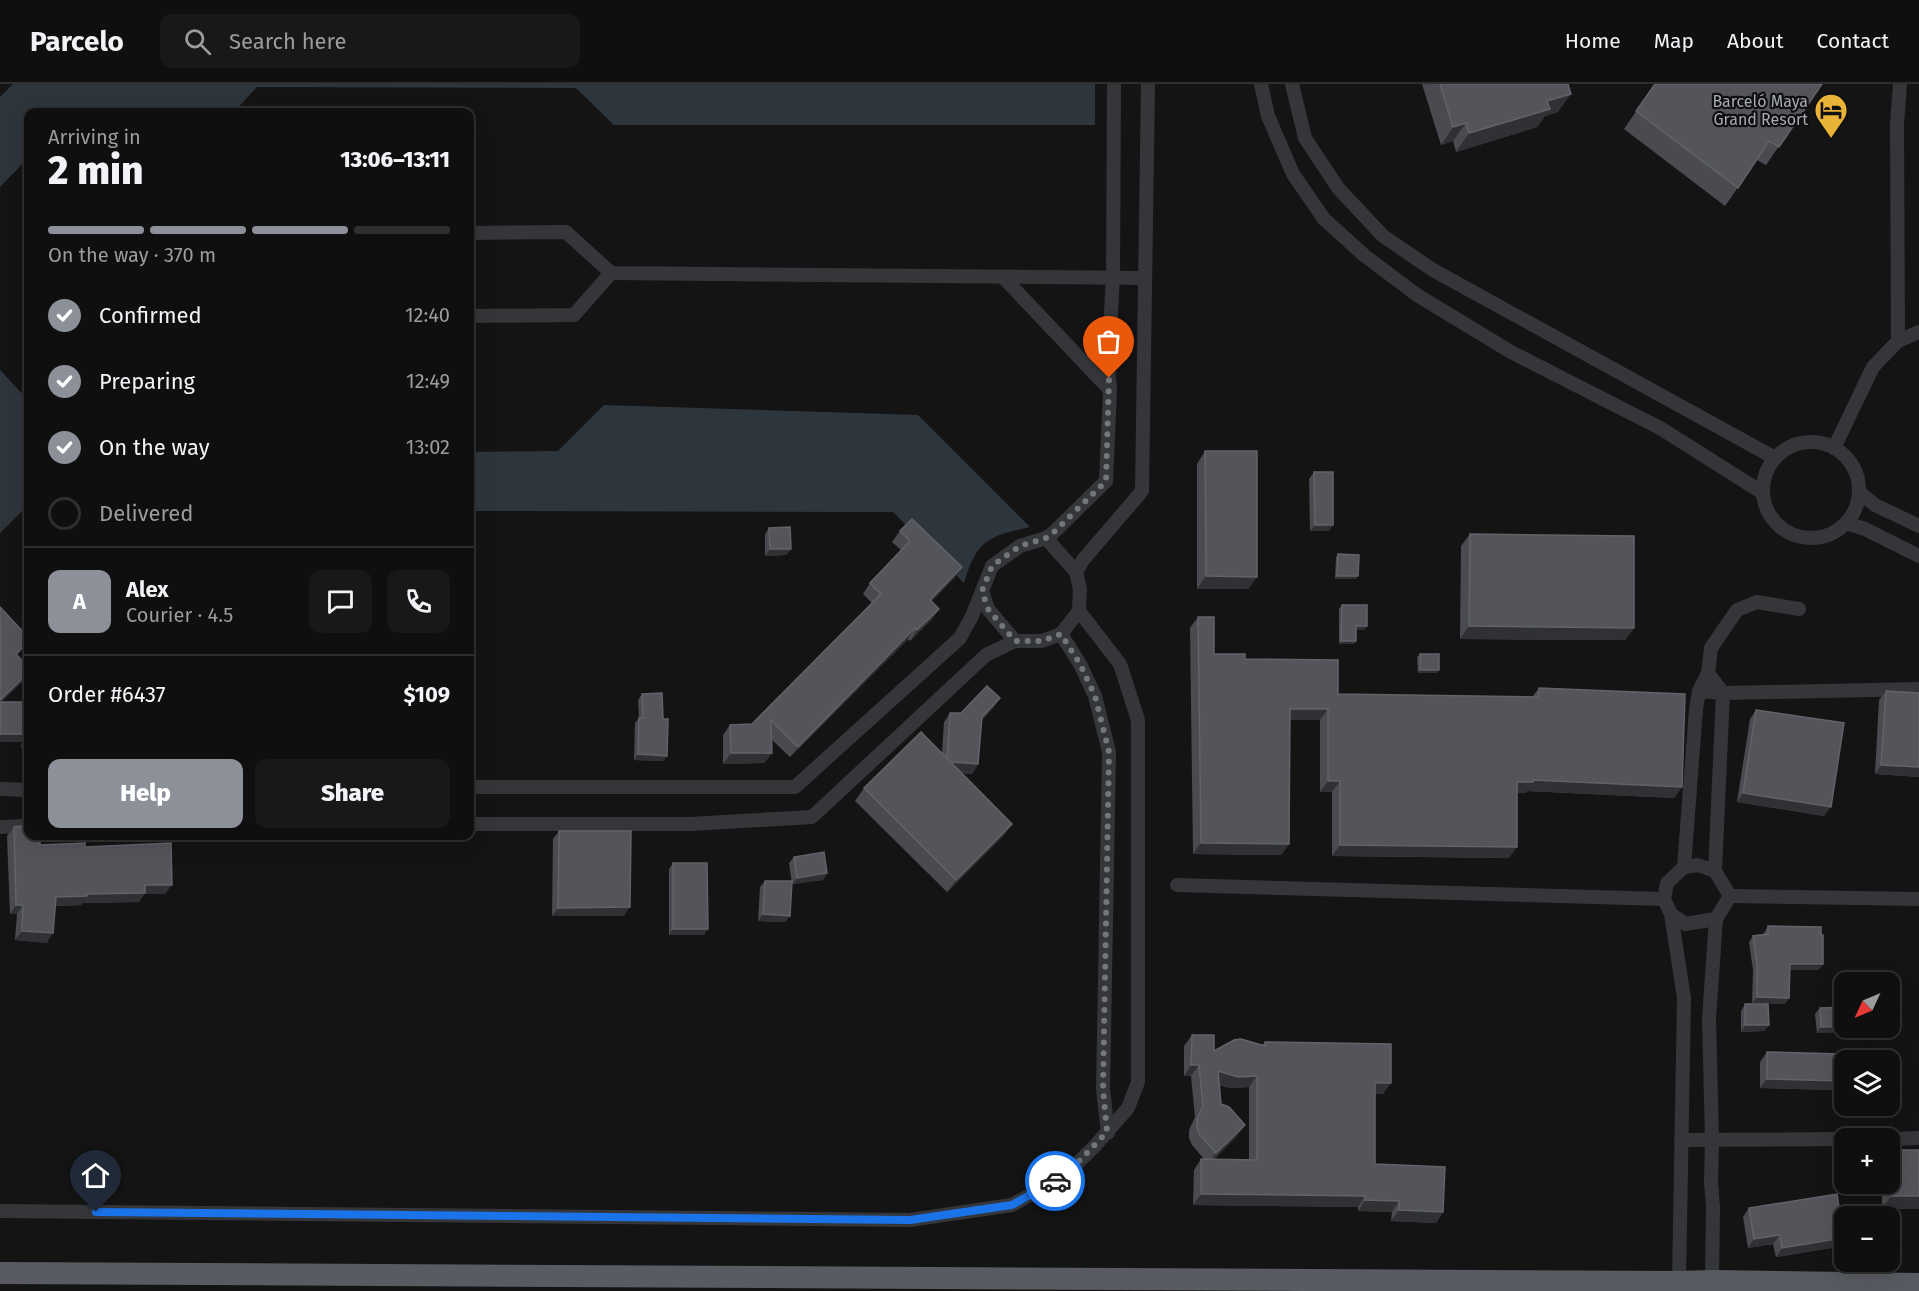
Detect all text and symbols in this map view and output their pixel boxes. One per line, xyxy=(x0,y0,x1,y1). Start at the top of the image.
search box xyxy=(160,14,580,68)
text: Parcelo xyxy=(30,25,124,58)
icon: search xyxy=(181,25,214,58)
text: Search here xyxy=(229,28,346,55)
text: Home xyxy=(1565,28,1621,54)
text: Map xyxy=(1654,28,1694,54)
text: About xyxy=(1727,28,1784,54)
text: Contact xyxy=(1817,28,1889,54)
place label: Barceló Maya Grand Resort xyxy=(1712,92,1808,129)
hotel icon: Barceló Maya Grand Resort xyxy=(1813,92,1849,139)
text: Arriving in xyxy=(48,125,141,149)
text: 13:06–13:11 xyxy=(340,146,450,173)
text: 2 min xyxy=(48,148,144,194)
text: On the way · 370 m xyxy=(48,243,216,267)
icon: check xyxy=(48,299,81,332)
text: Confirmed xyxy=(99,302,202,329)
text: 12:40 xyxy=(405,303,450,327)
pin xyxy=(1083,316,1134,378)
icon: bag xyxy=(1092,325,1125,358)
icon: check xyxy=(48,365,81,398)
text: Preparing xyxy=(99,368,195,395)
text: 12:49 xyxy=(406,369,450,393)
icon: check xyxy=(48,431,81,464)
text: On the way xyxy=(99,434,210,461)
text: 13:02 xyxy=(406,435,450,459)
text: Delivered xyxy=(99,500,194,527)
button: chat xyxy=(309,570,372,633)
button: phone xyxy=(387,570,450,633)
text: Alex xyxy=(126,576,169,603)
text: A xyxy=(73,588,86,615)
text: Courier · 4.5 xyxy=(126,603,233,627)
text: Order #6437 xyxy=(48,681,166,708)
text: $109 xyxy=(404,681,450,708)
button: Help xyxy=(48,759,243,828)
button: Share xyxy=(255,759,450,828)
north arrow xyxy=(1834,972,1900,1038)
map controls xyxy=(1834,972,1900,1272)
button: layers xyxy=(1834,1050,1900,1116)
button: + xyxy=(1834,1128,1900,1194)
pin xyxy=(70,1150,121,1212)
courier xyxy=(1025,1151,1085,1211)
icon: home xyxy=(79,1159,112,1192)
icon: car xyxy=(1039,1165,1072,1198)
button: − xyxy=(1834,1206,1900,1272)

